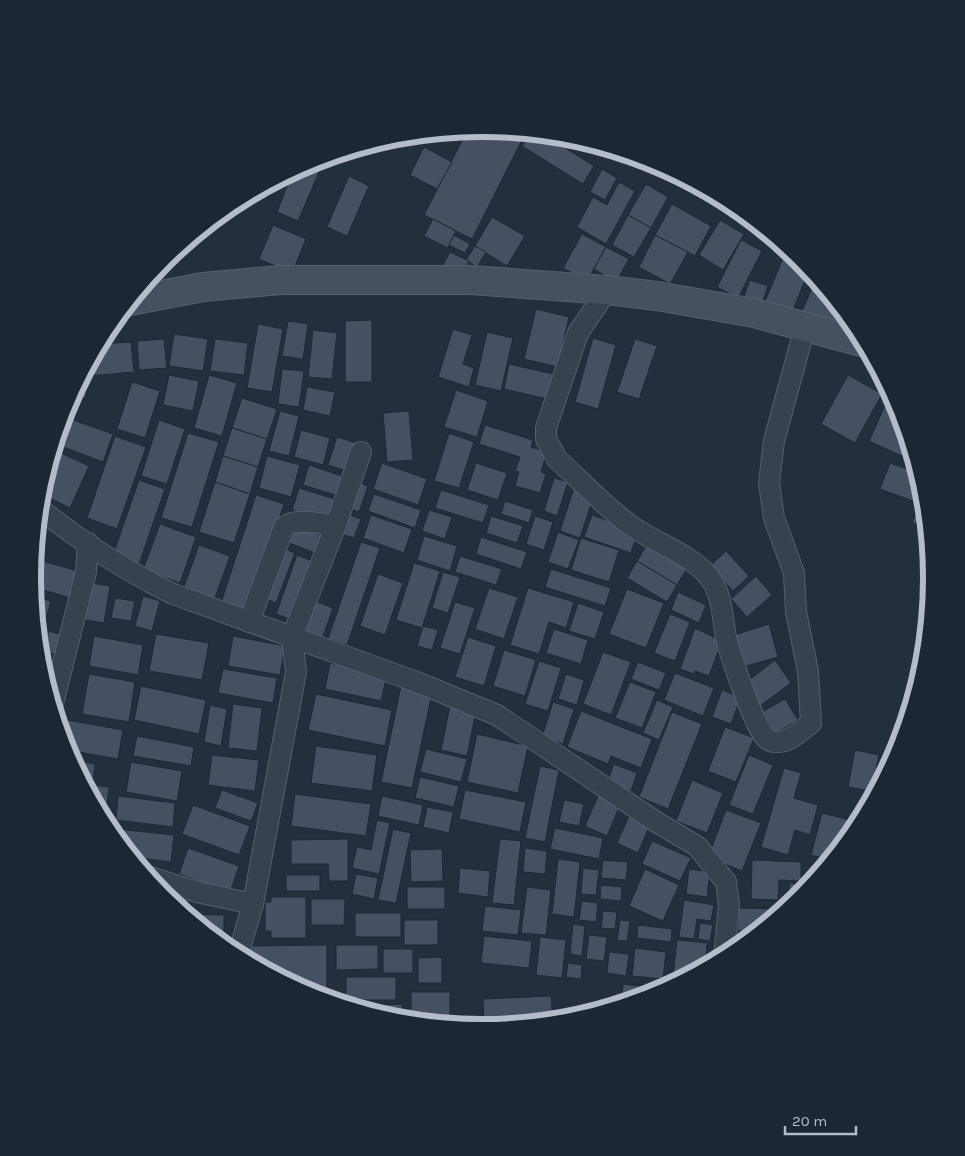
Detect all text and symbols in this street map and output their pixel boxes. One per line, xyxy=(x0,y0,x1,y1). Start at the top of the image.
scale bar xyxy=(785,1104,856,1136)
text: 20 m xyxy=(792,1112,827,1130)

